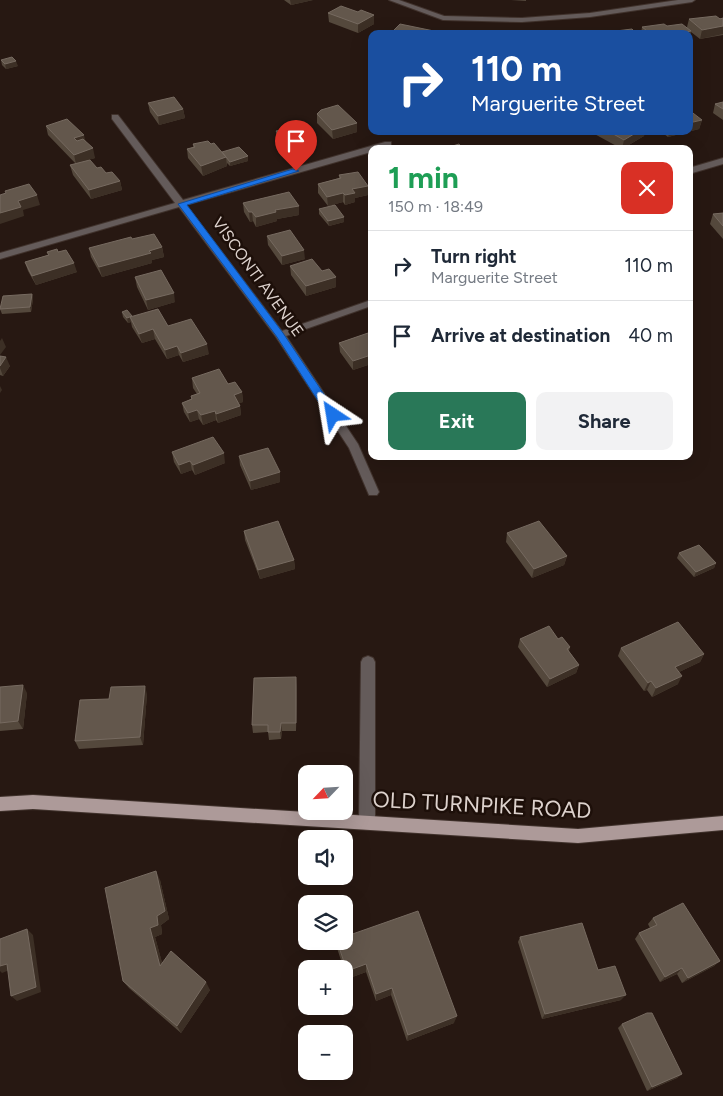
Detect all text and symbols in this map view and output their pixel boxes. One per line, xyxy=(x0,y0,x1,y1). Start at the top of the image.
text: 110 m xyxy=(471,48,562,90)
icon: right xyxy=(388,50,453,115)
text: Marguerite Street xyxy=(471,90,645,117)
pin xyxy=(275,120,317,171)
icon: arrive xyxy=(282,127,310,155)
text: 1 min xyxy=(388,159,459,196)
button: close xyxy=(621,162,673,214)
text: 150 m · 18:49 xyxy=(388,197,483,216)
street label: VISCONTI AVENUE xyxy=(208,214,308,340)
text: Turn right xyxy=(431,245,517,268)
icon: right xyxy=(388,252,416,280)
text: 110 m xyxy=(624,254,673,277)
text: Marguerite Street xyxy=(431,268,558,287)
icon: arrive xyxy=(388,322,416,350)
text: Arrive at destination xyxy=(431,324,610,347)
text: 40 m xyxy=(628,324,673,347)
position arrow xyxy=(306,388,358,440)
button: Exit xyxy=(388,392,526,450)
button: Share xyxy=(536,392,673,450)
north arrow xyxy=(298,765,352,820)
map controls xyxy=(298,765,353,1080)
street label: OLD TURNPIKE ROAD xyxy=(372,786,592,824)
button: sound xyxy=(298,830,353,885)
button: layers xyxy=(298,895,353,950)
button: + xyxy=(298,960,353,1015)
button: − xyxy=(298,1025,353,1080)

